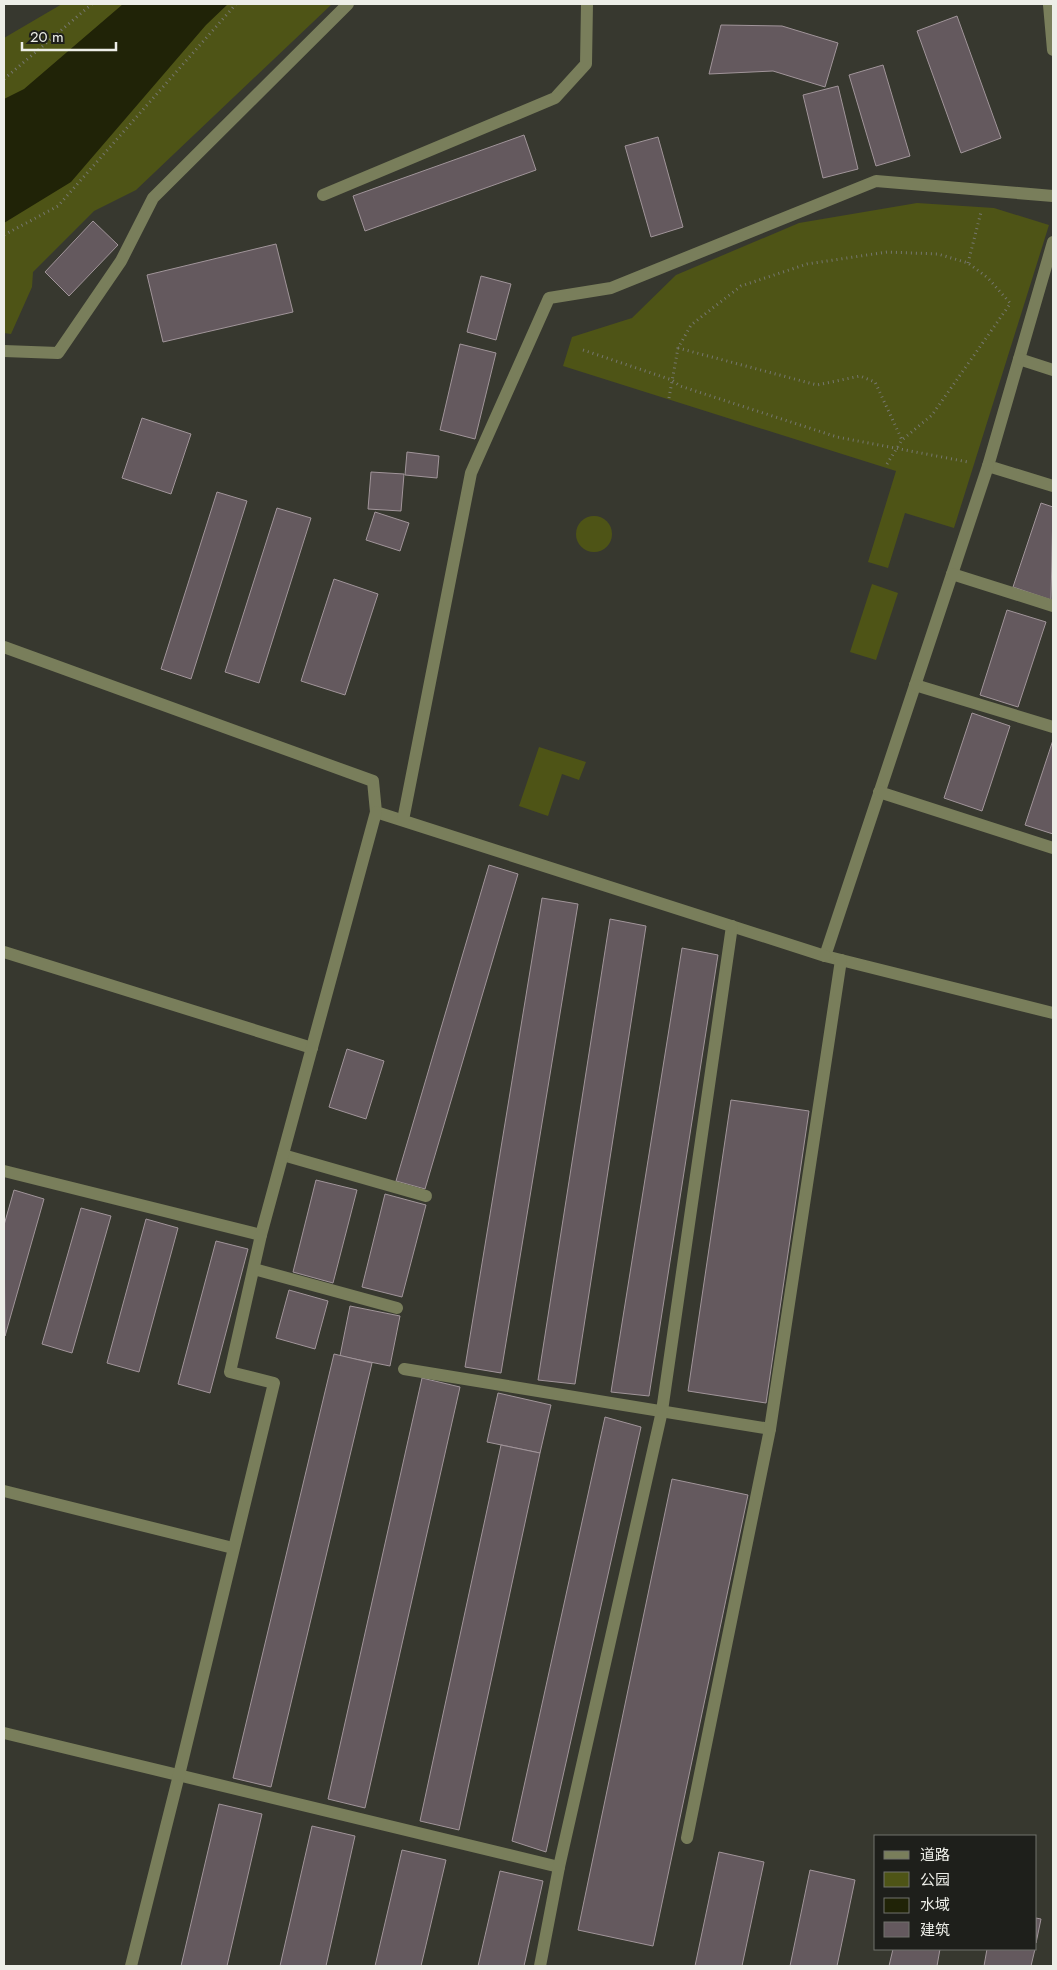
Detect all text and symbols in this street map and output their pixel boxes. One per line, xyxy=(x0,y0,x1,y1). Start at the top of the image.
scale bar xyxy=(22,20,116,52)
text: 20 m xyxy=(30,26,64,48)
legend xyxy=(874,1835,1037,1950)
text: 道路 xyxy=(920,1844,950,1866)
text: 公园 xyxy=(920,1869,950,1891)
text: 水域 xyxy=(920,1894,950,1916)
text: 建筑 xyxy=(920,1919,950,1941)

